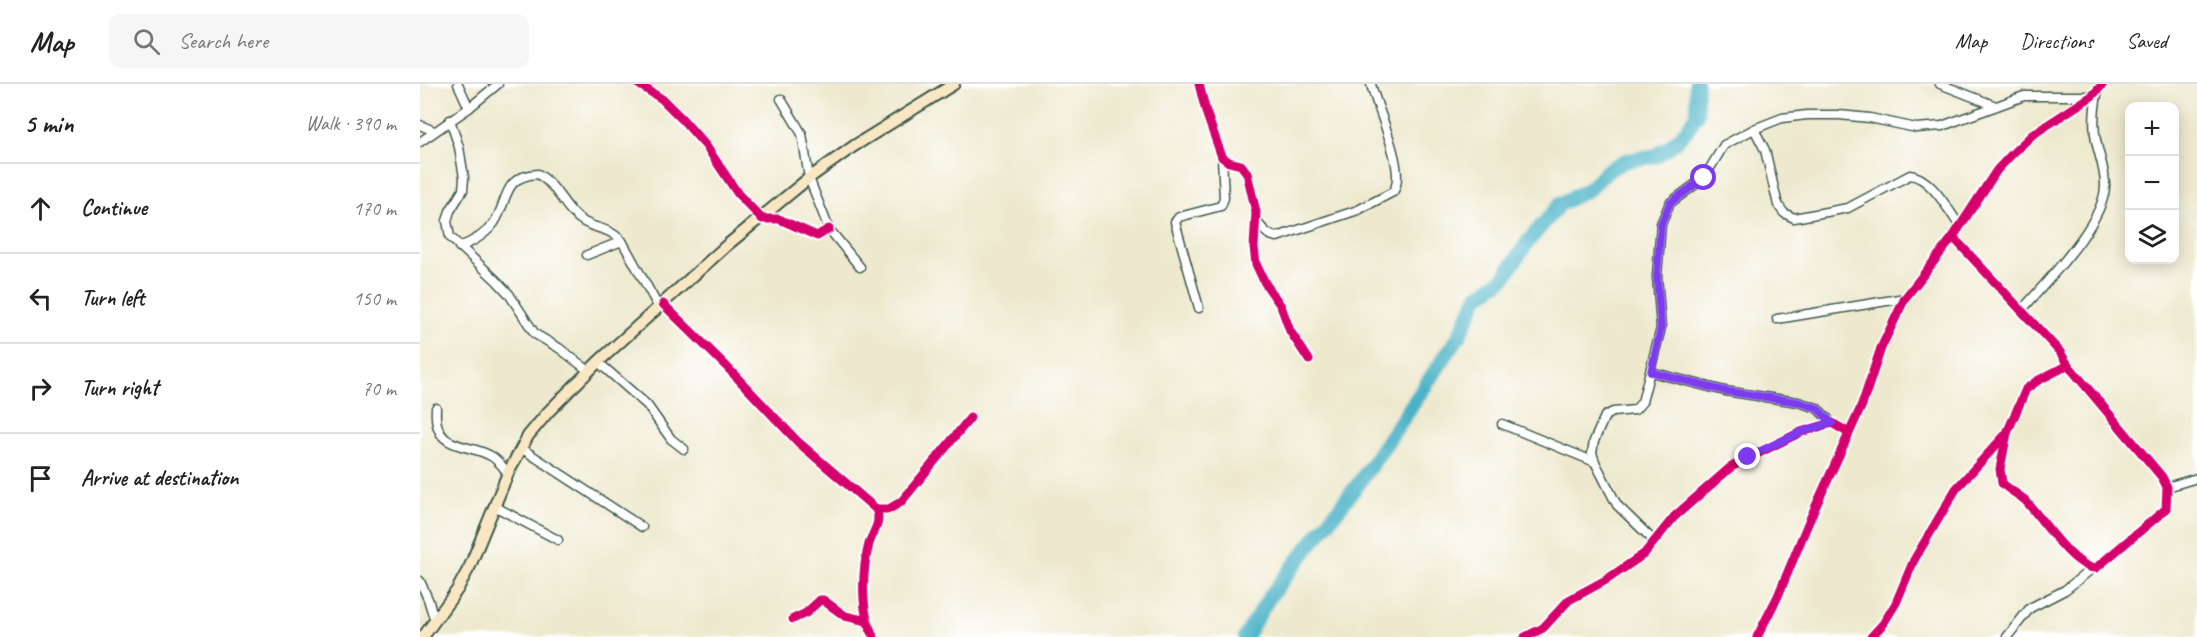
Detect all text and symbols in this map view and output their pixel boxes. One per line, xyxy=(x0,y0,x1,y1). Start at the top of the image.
search box xyxy=(109,14,529,68)
text: Map xyxy=(30,24,73,59)
icon: search xyxy=(130,25,163,58)
text: Search here xyxy=(178,27,268,55)
text: Map xyxy=(1955,28,1987,54)
text: Directions xyxy=(2020,28,2093,54)
text: Saved xyxy=(2126,28,2167,54)
map controls xyxy=(2125,102,2179,264)
button: + xyxy=(2125,102,2179,156)
text: 5 min xyxy=(24,107,73,140)
text: Walk · 390 m xyxy=(306,111,396,136)
button: − xyxy=(2125,156,2179,210)
route start xyxy=(1690,164,1716,190)
icon: ahead xyxy=(24,192,57,225)
text: Continue xyxy=(81,194,147,222)
text: 170 m xyxy=(353,196,396,221)
button: layers xyxy=(2125,210,2179,264)
icon: left xyxy=(24,282,57,315)
text: Turn left xyxy=(81,284,145,312)
text: 150 m xyxy=(353,286,396,311)
icon: right xyxy=(24,372,57,405)
text: Turn right xyxy=(81,374,158,402)
text: 70 m xyxy=(362,376,396,401)
route end xyxy=(1734,443,1760,469)
icon: arrive xyxy=(24,462,57,495)
text: Arrive at destination xyxy=(81,464,238,492)

